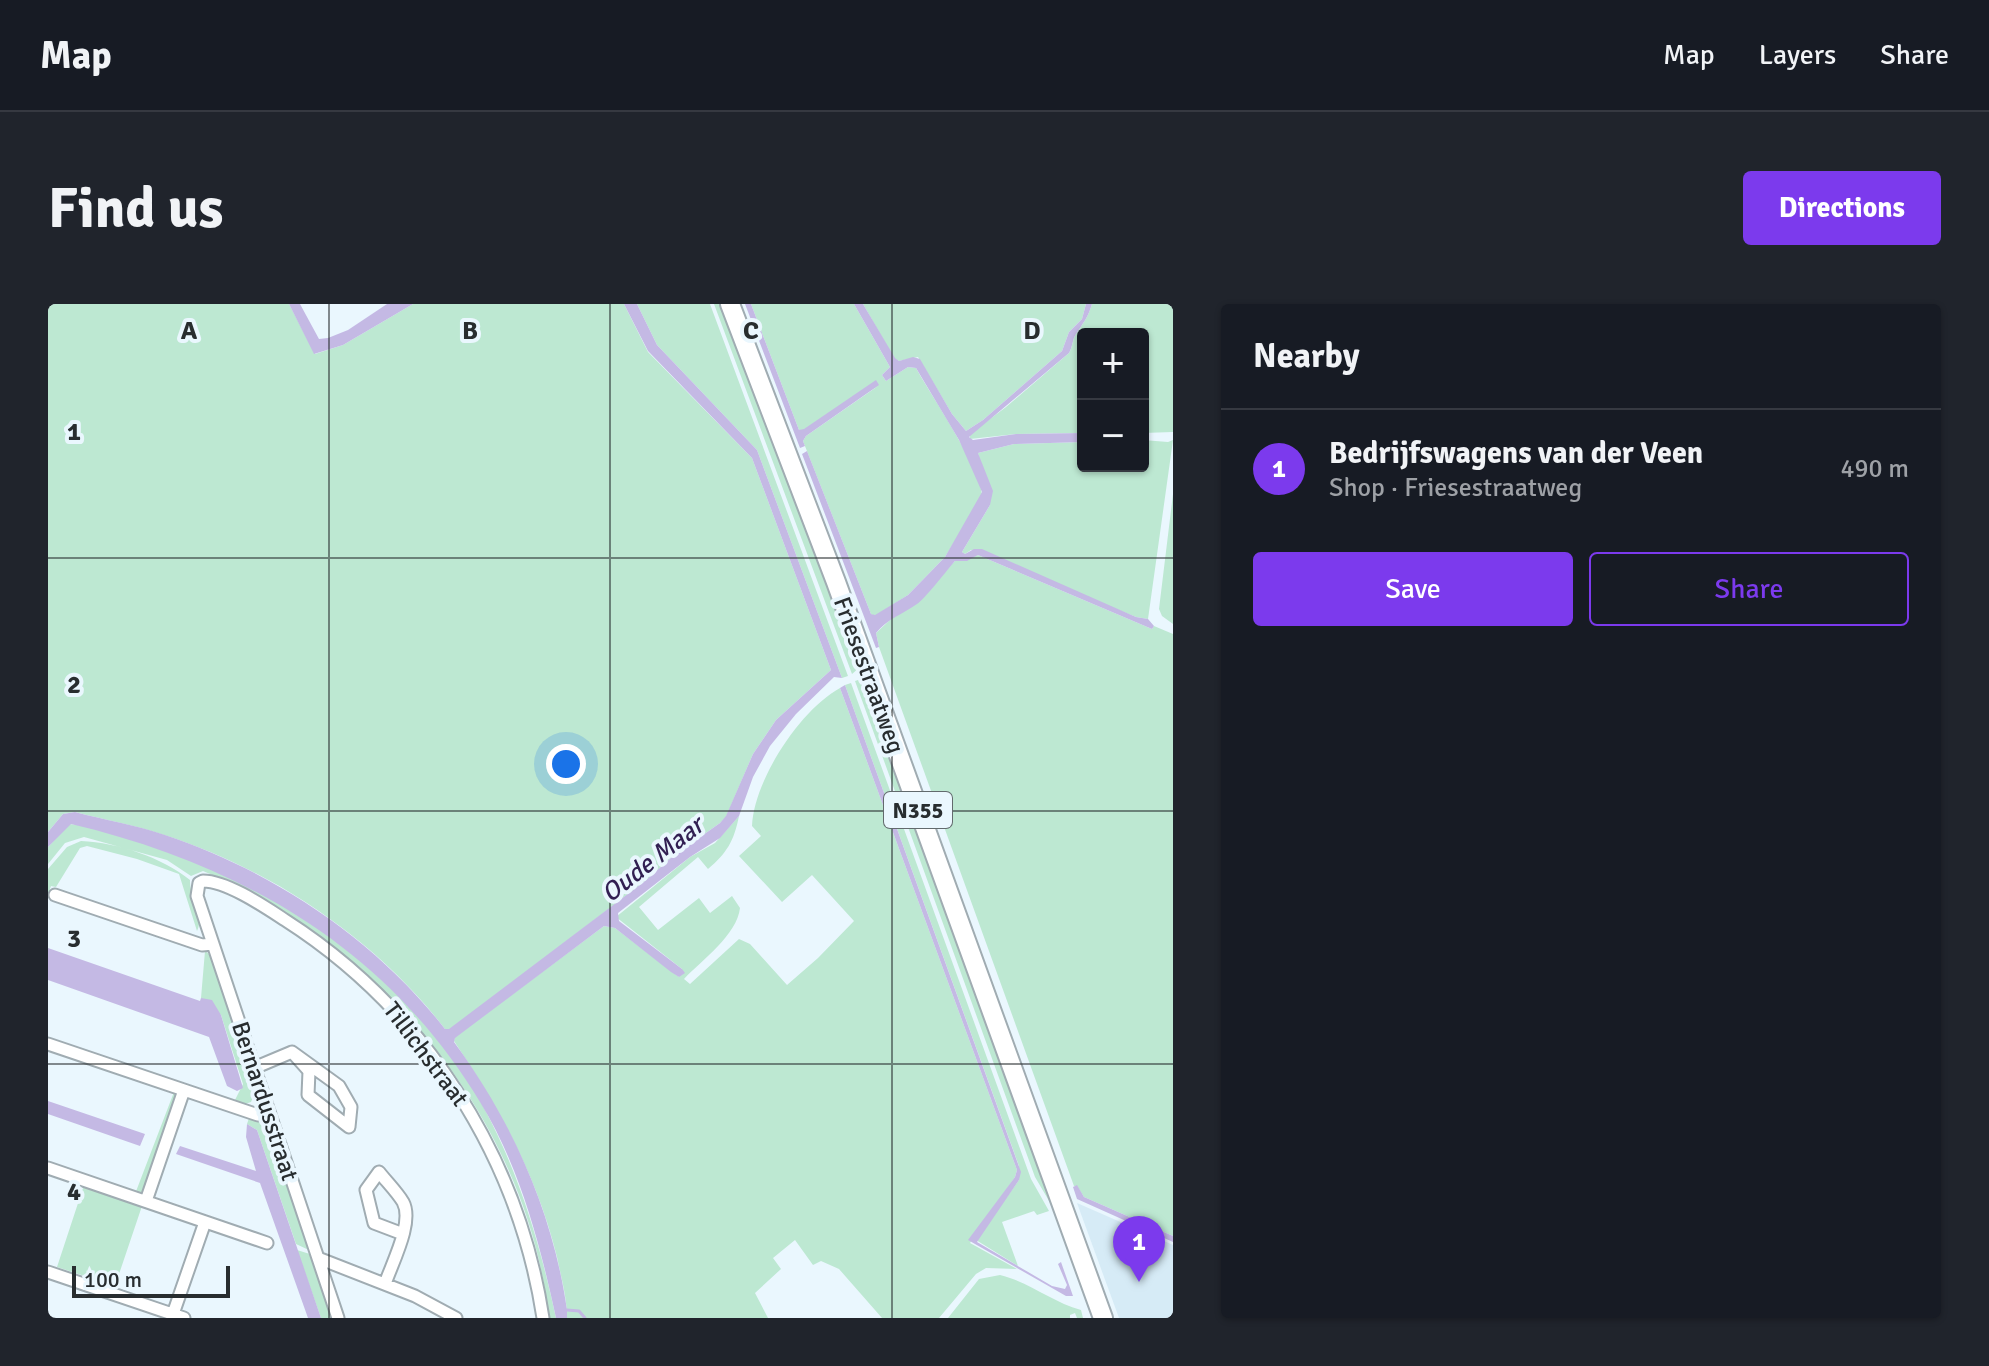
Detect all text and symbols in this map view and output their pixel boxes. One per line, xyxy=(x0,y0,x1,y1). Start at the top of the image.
text: Map xyxy=(40,32,112,79)
text: Map xyxy=(1663,38,1715,72)
text: Layers xyxy=(1759,38,1836,72)
text: Share xyxy=(1880,38,1949,72)
button: Directions xyxy=(1743,171,1941,245)
text: Find us xyxy=(48,174,223,243)
text: A xyxy=(181,315,198,347)
text: B xyxy=(462,315,478,347)
text: C xyxy=(743,315,759,347)
text: D xyxy=(1023,315,1041,347)
map controls xyxy=(1077,328,1149,472)
button: + xyxy=(1077,328,1149,400)
text: Nearby xyxy=(1253,335,1360,377)
button: − xyxy=(1077,400,1149,472)
text: 1 xyxy=(67,416,81,448)
text: Bedrijfswagens van der Veen xyxy=(1329,435,1703,472)
text: 1 xyxy=(1272,453,1286,485)
text: 490 m xyxy=(1840,453,1909,485)
text: Shop · Friesestraatweg xyxy=(1329,472,1582,504)
button: Save xyxy=(1253,552,1573,626)
button: Share xyxy=(1589,552,1909,626)
street label: Friesestraatweg xyxy=(827,593,911,757)
text: 2 xyxy=(67,669,81,701)
your location xyxy=(546,744,586,784)
road number: N355 xyxy=(884,792,952,828)
water label: Oude Maar xyxy=(595,808,713,910)
text: 3 xyxy=(67,923,81,955)
street label: Tillichstraat xyxy=(377,996,475,1112)
street label: Bernardusstraat xyxy=(225,1018,305,1184)
text: 4 xyxy=(67,1176,81,1208)
pin: 1 xyxy=(1113,1216,1165,1282)
scale bar xyxy=(72,1262,230,1298)
text: 100 m xyxy=(84,1266,142,1293)

